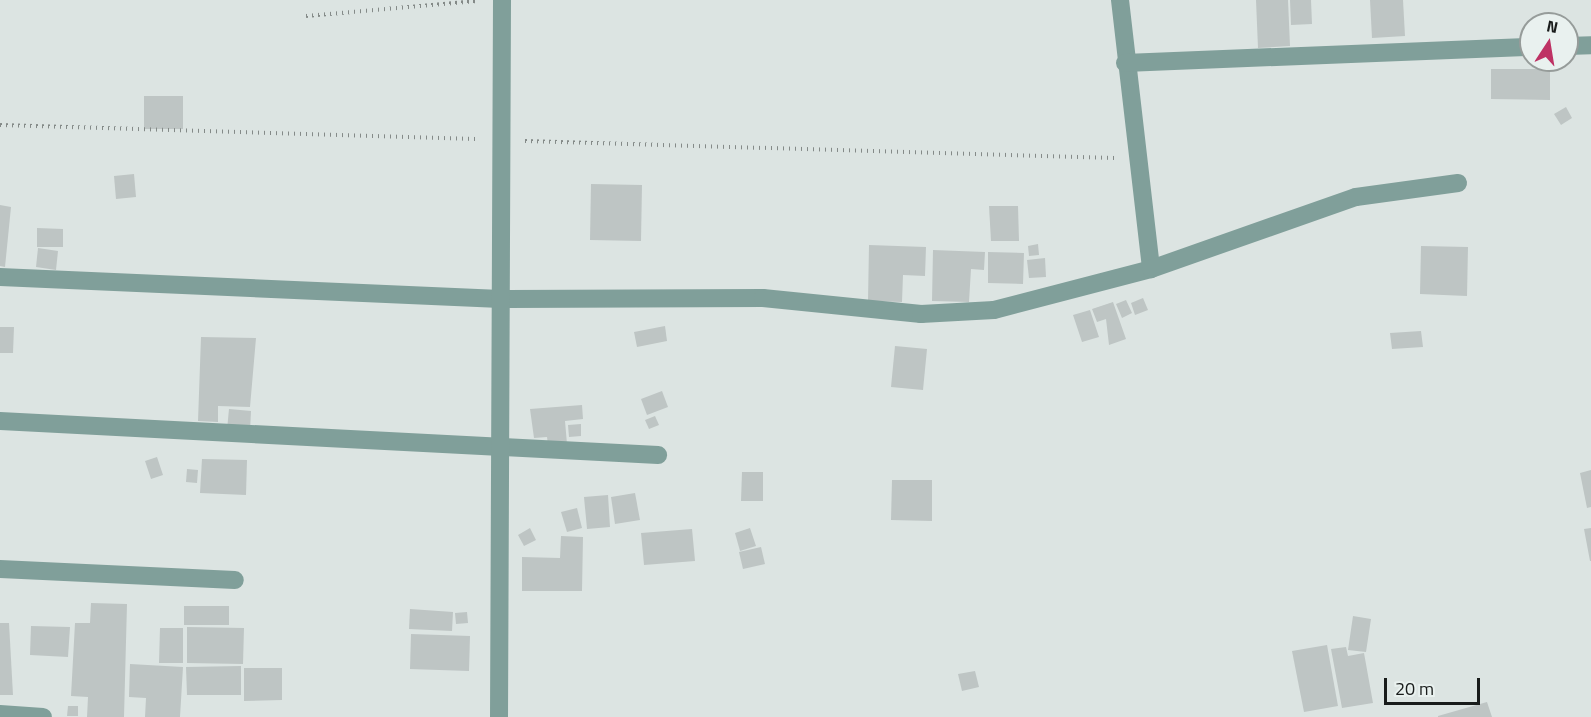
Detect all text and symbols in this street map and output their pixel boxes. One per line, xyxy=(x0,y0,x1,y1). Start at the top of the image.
north arrow xyxy=(1519,12,1579,72)
text: N xyxy=(1544,13,1560,39)
scale bar xyxy=(1387,666,1483,704)
text: 20 m xyxy=(1395,675,1434,702)

